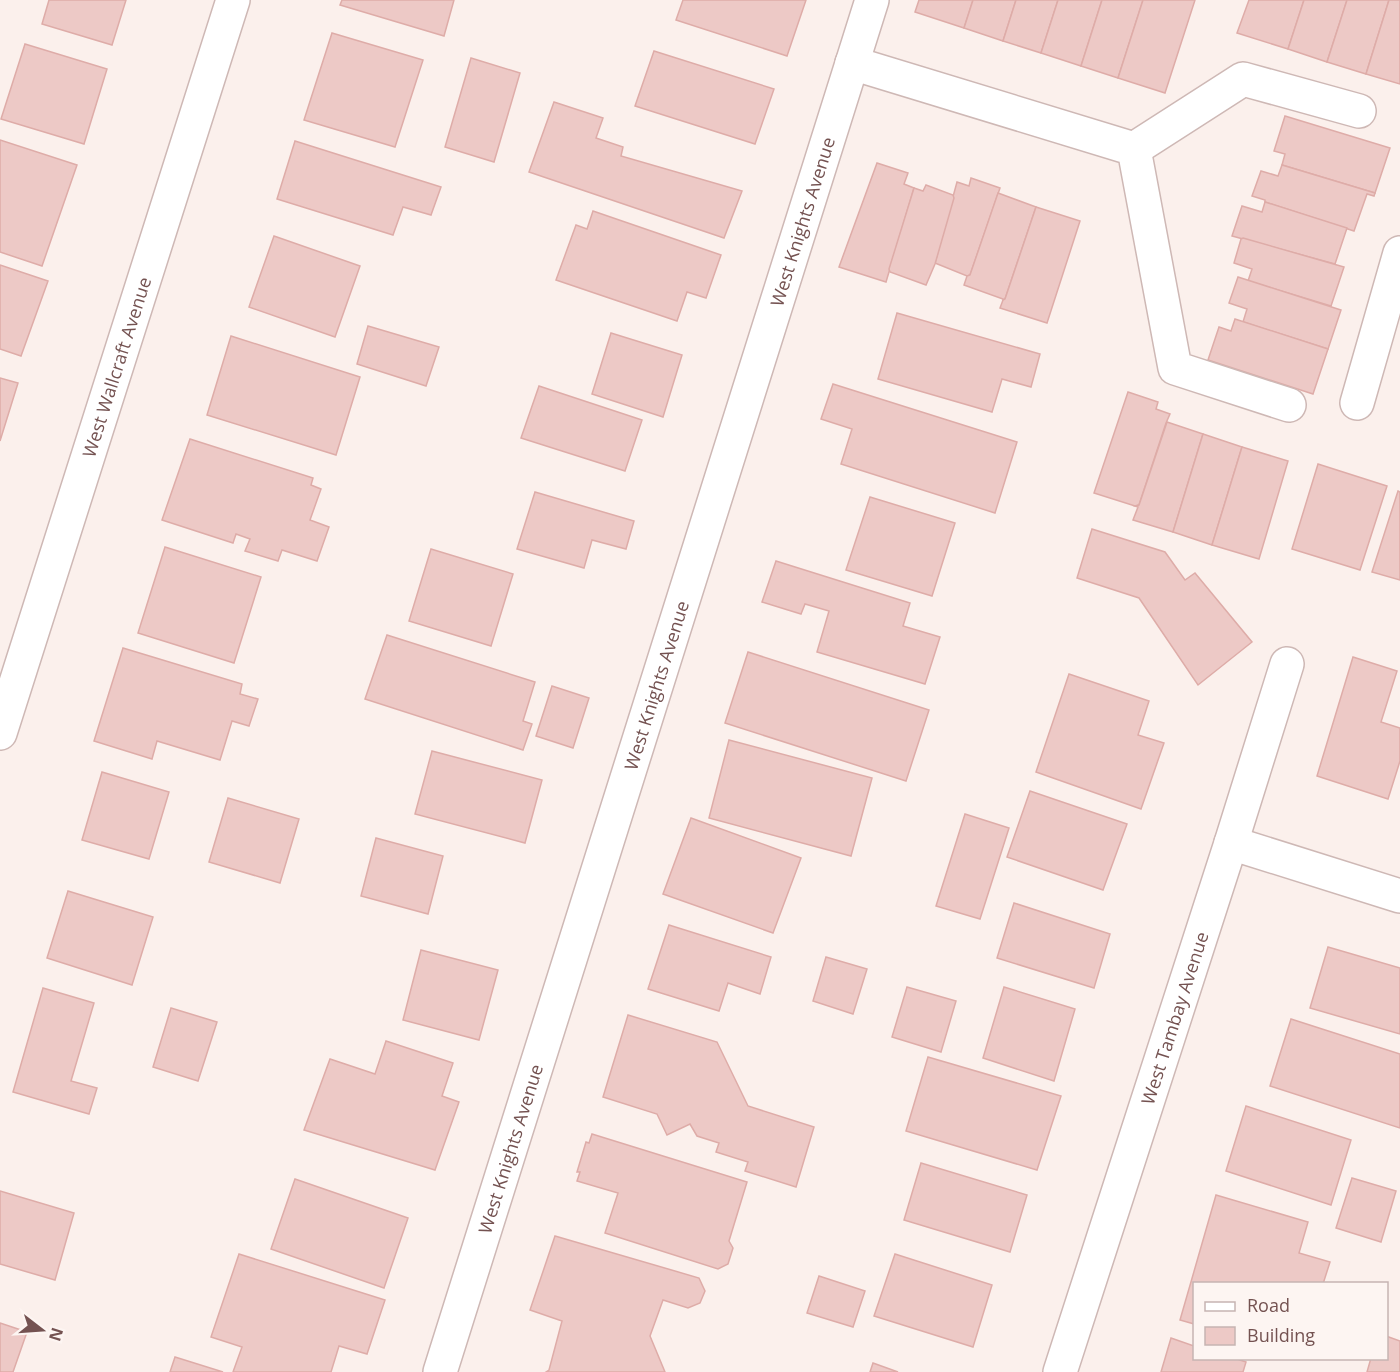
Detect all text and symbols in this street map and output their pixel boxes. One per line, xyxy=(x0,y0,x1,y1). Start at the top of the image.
street label: West Knights Avenue xyxy=(764,134,840,309)
street label: West Wallcraft Avenue xyxy=(76,274,156,460)
street label: West Knights Avenue xyxy=(618,598,694,773)
street label: West Tambay Avenue xyxy=(1135,928,1214,1108)
street label: West Knights Avenue xyxy=(472,1061,548,1236)
legend xyxy=(1193,1282,1388,1360)
text: Road xyxy=(1247,1293,1290,1317)
north arrow xyxy=(12,1300,72,1360)
text: Building xyxy=(1247,1323,1315,1347)
text: N xyxy=(44,1325,69,1344)

